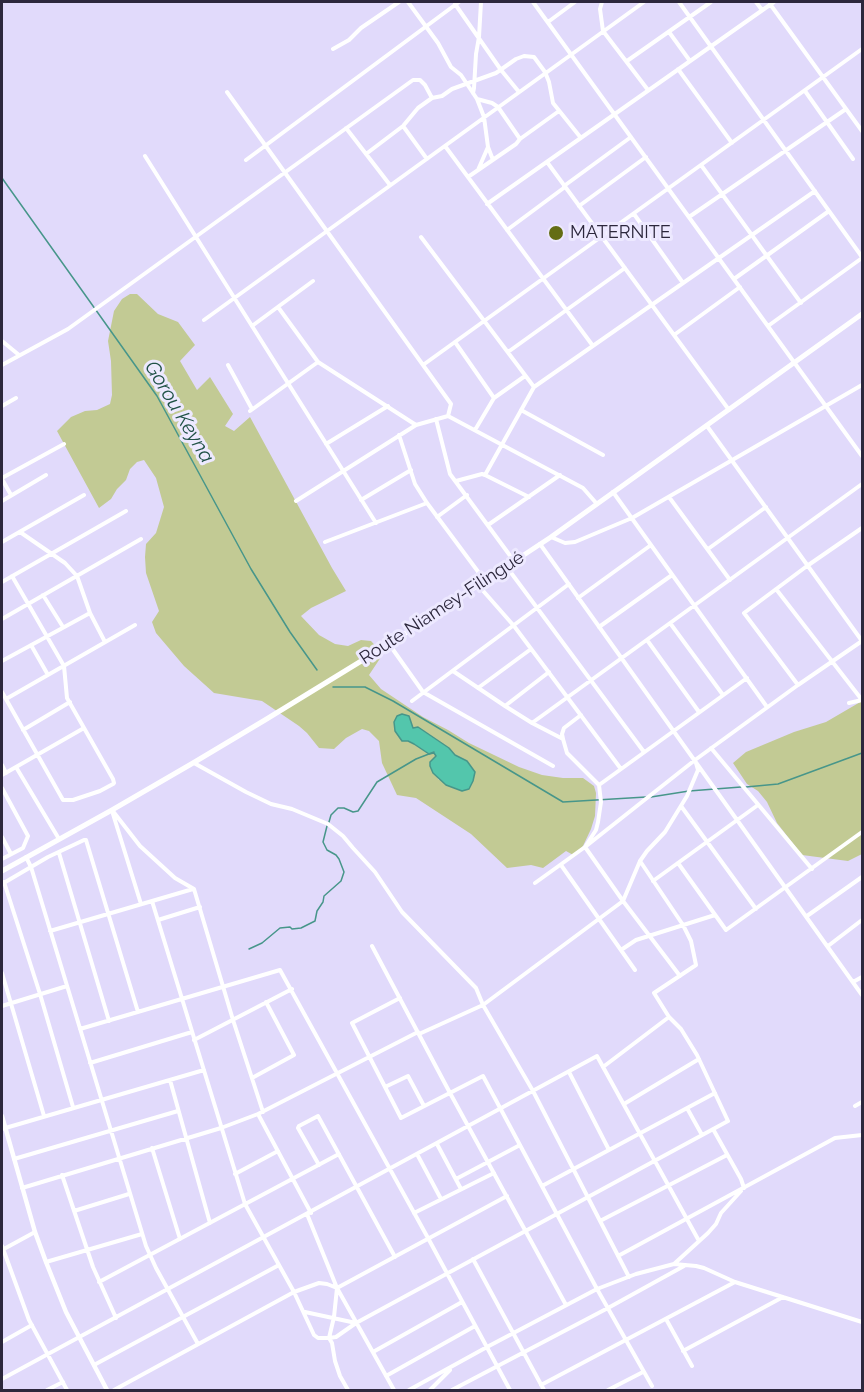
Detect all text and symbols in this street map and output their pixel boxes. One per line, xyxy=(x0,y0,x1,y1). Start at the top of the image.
place label: MATERNITE xyxy=(570,222,671,244)
marker: MATERNITE xyxy=(547,224,565,242)
water label: Gorou Keyna xyxy=(139,357,219,467)
street label: Route Niamey-Filingué xyxy=(356,547,528,669)

